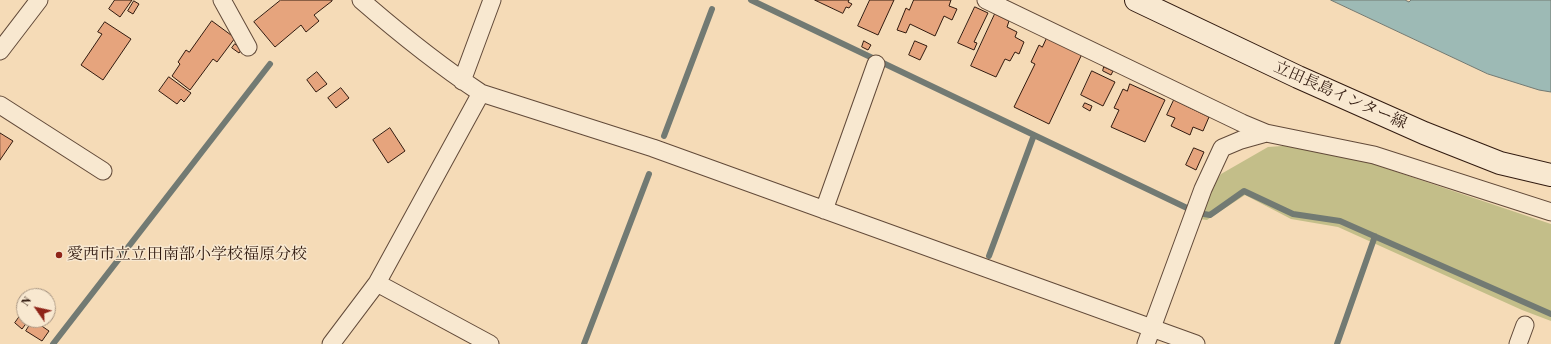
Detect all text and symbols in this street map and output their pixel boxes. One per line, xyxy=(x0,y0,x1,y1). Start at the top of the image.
street label: 立田長島インター線 xyxy=(1270,58,1410,134)
place label: 愛西市立立田南部小学校福原分校 xyxy=(67,245,307,265)
marker: 愛西市立立田南部小学校福原分校 xyxy=(54,250,64,260)
north arrow xyxy=(16,288,56,328)
text: N xyxy=(19,294,35,309)

